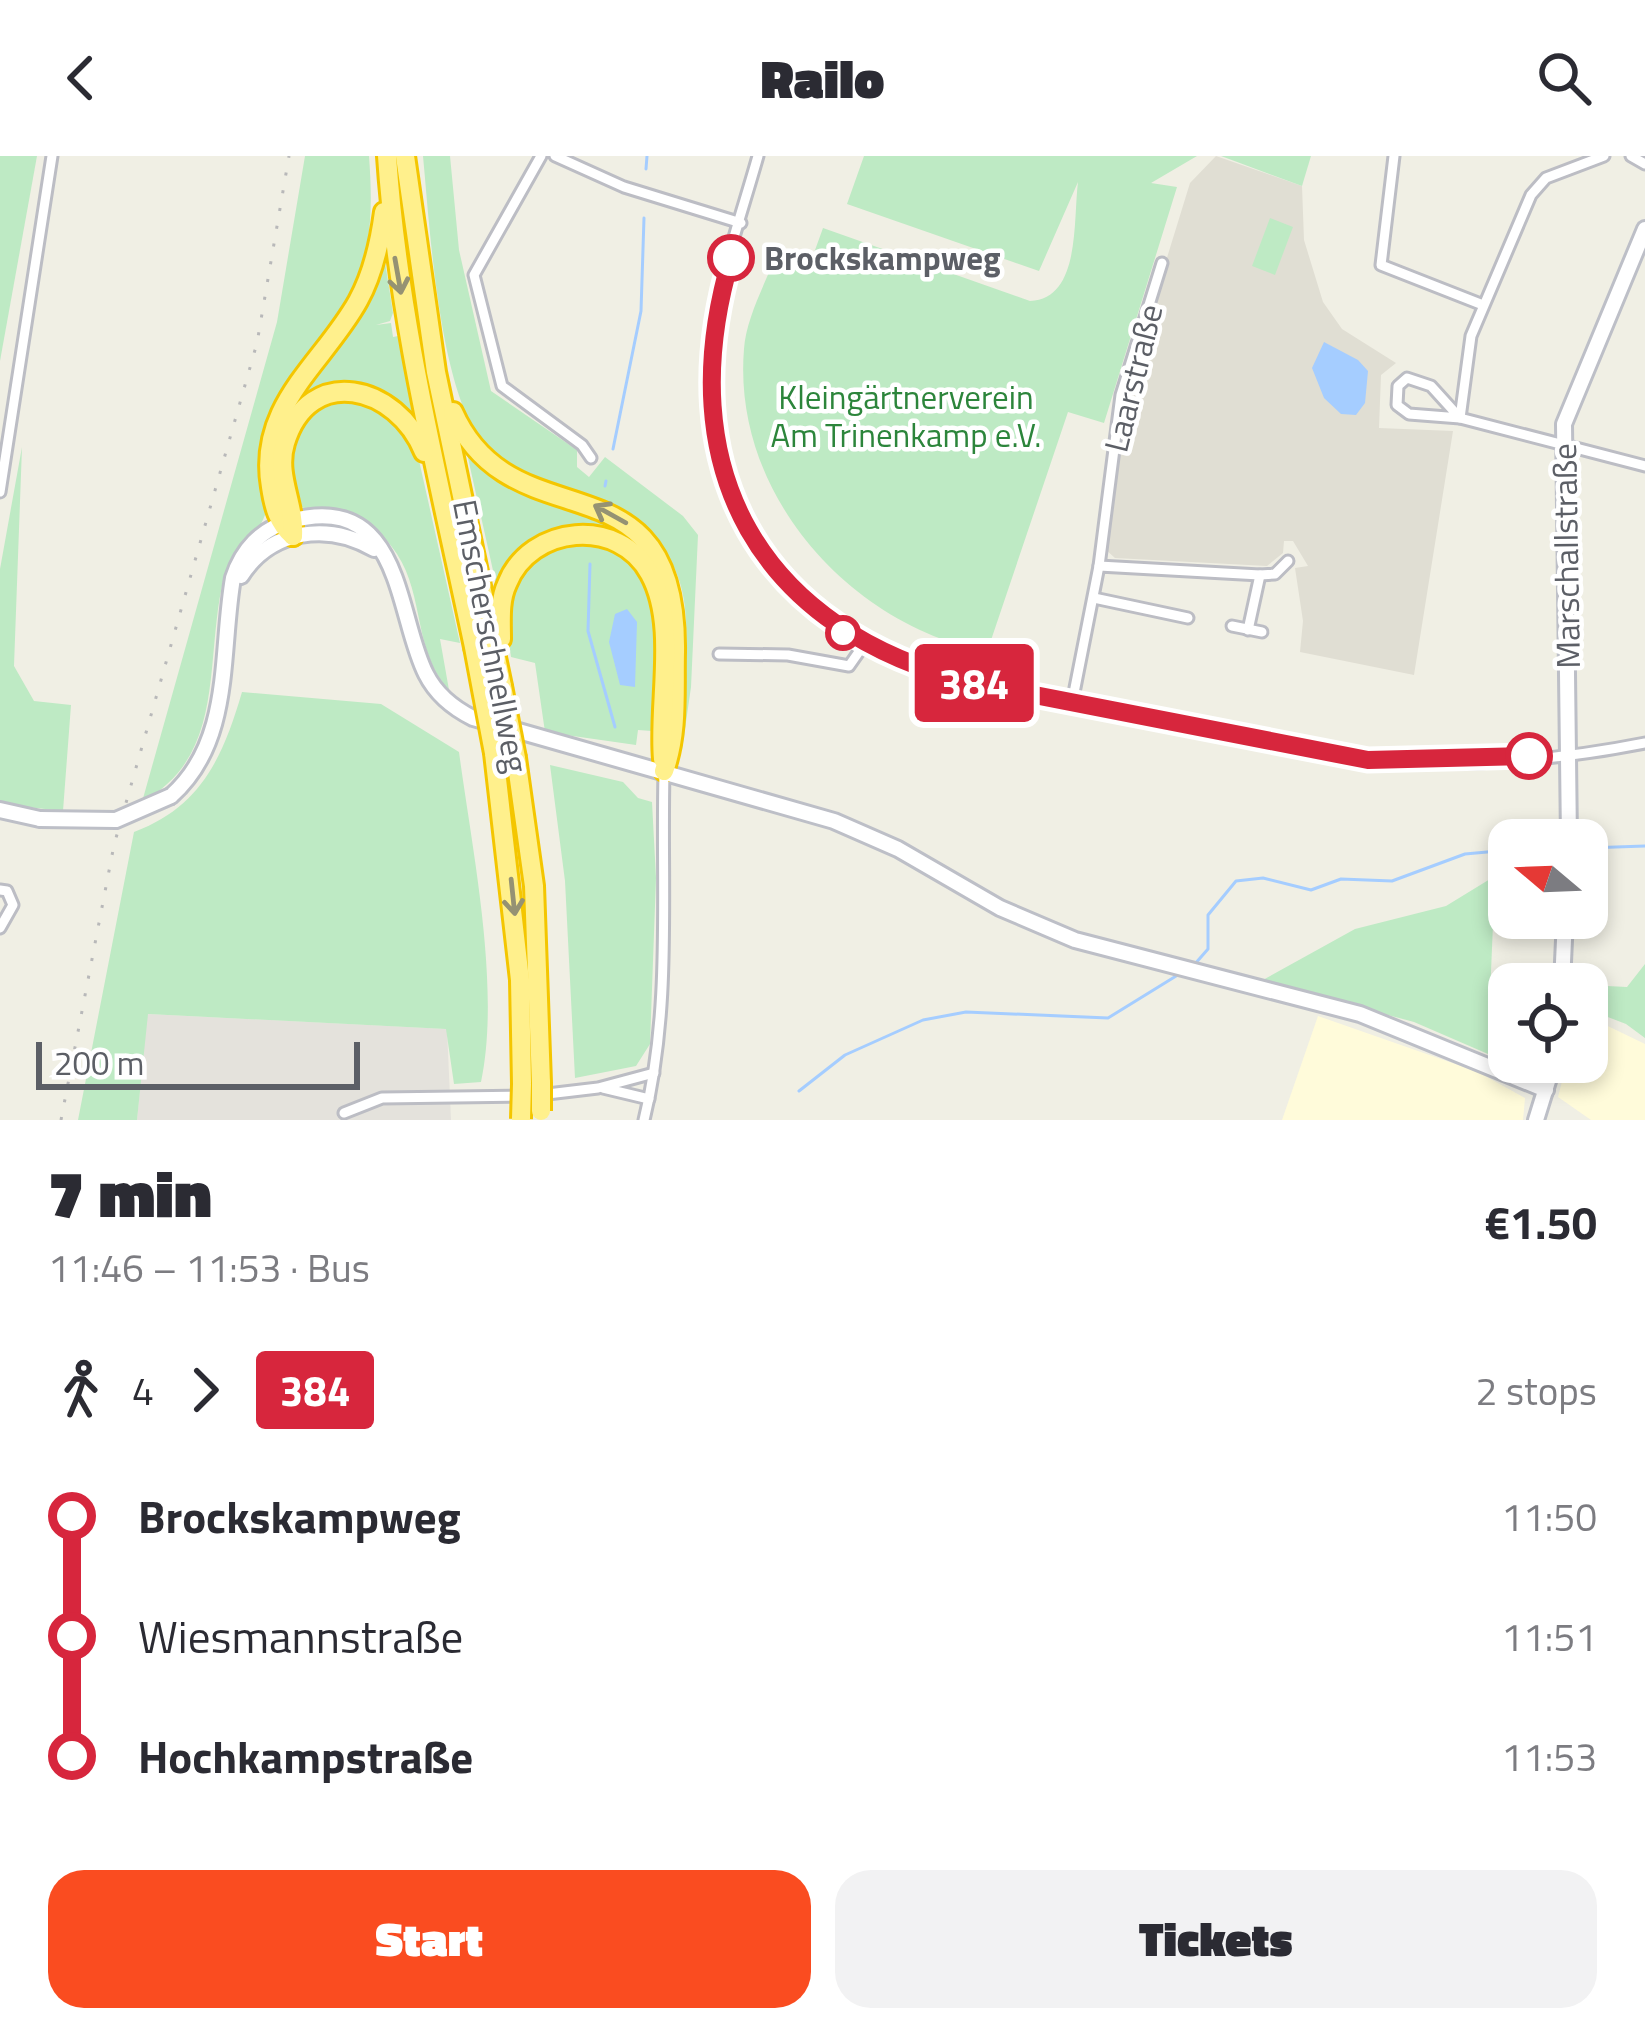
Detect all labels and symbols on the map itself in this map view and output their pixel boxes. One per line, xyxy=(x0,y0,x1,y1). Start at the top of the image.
place label: Brockskampweg xyxy=(764,233,1001,283)
marker: Brockskampweg xyxy=(709,236,753,280)
one-way arrow xyxy=(388,256,410,295)
street label: Laarstraße xyxy=(1091,299,1175,457)
park label: Kleingärtnerverein Am Trinenkamp e.V. xyxy=(771,372,1041,460)
street label: Marschallstraße xyxy=(1539,443,1593,669)
street label: Emscherschnellweg xyxy=(440,495,542,777)
one-way arrow xyxy=(593,502,628,525)
unlabelled marker xyxy=(827,617,859,649)
line badge: 384 xyxy=(905,644,1043,722)
unlabelled marker xyxy=(1507,734,1551,778)
north arrow xyxy=(1488,819,1608,939)
one-way arrow xyxy=(502,877,525,916)
scale bar xyxy=(36,1036,360,1089)

